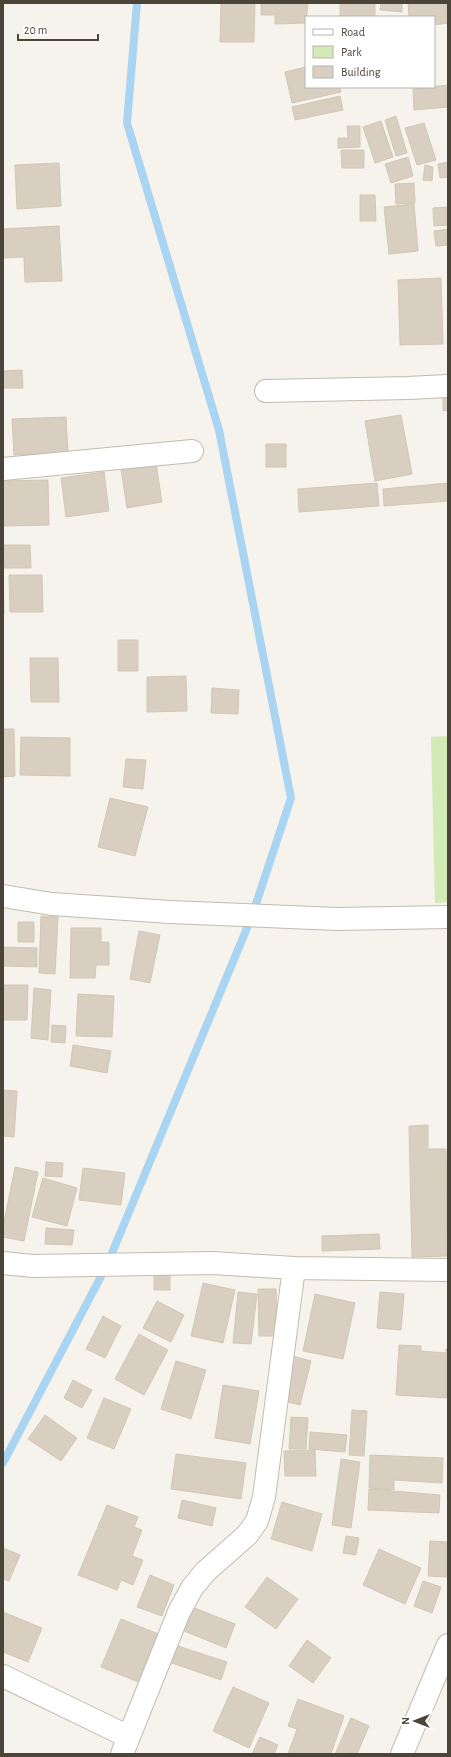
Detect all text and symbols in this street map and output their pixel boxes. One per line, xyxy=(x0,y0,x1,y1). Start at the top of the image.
scale bar xyxy=(18,16,98,42)
legend xyxy=(305,16,435,88)
text: 20 m xyxy=(24,24,47,36)
text: Road xyxy=(341,26,365,38)
text: Park xyxy=(341,46,362,58)
text: Building xyxy=(341,66,381,78)
north arrow xyxy=(395,1701,435,1741)
text: N xyxy=(400,1717,411,1725)

